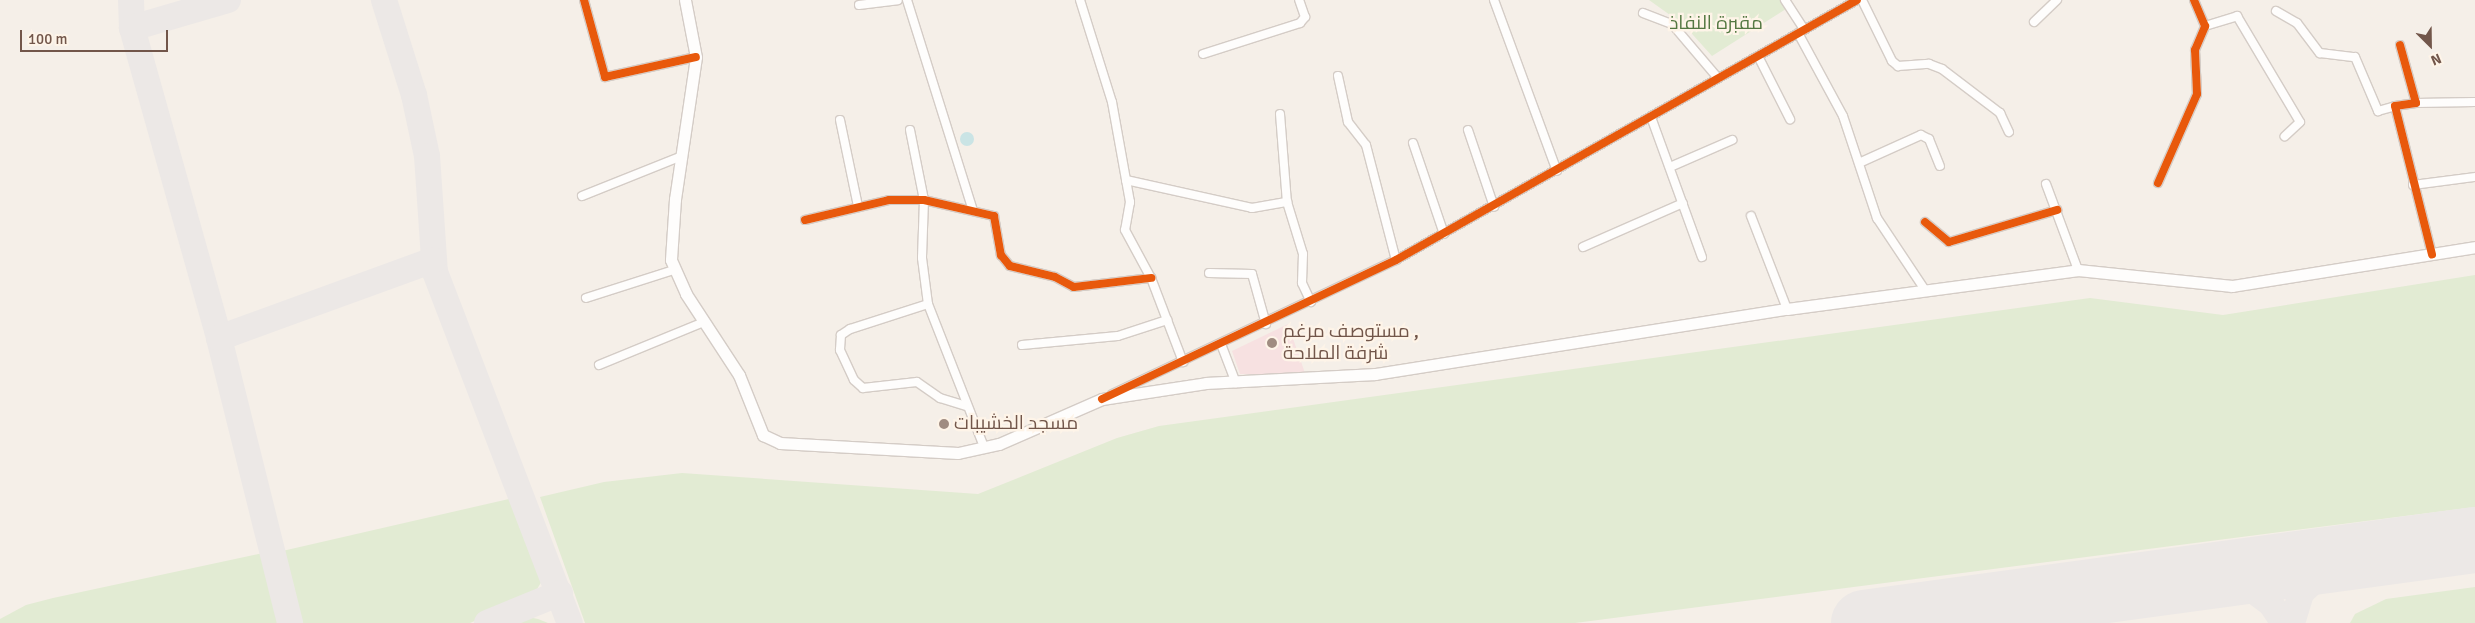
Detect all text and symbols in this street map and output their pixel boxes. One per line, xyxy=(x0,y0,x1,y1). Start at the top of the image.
park label: مقبرة النفاذ xyxy=(1669,13,1763,35)
scale bar xyxy=(22,20,170,52)
north arrow xyxy=(2405,20,2455,70)
text: 100 m xyxy=(28,30,68,48)
text: N xyxy=(2428,50,2444,69)
place label: مستوصف مرغم , شرفة الملاحة xyxy=(1283,321,1419,365)
marker: مستوصف مرغم , شرفة الملاحة xyxy=(1265,336,1279,350)
place label: مسجد الخشيبات xyxy=(954,413,1078,435)
marker: مسجد الخشيبات xyxy=(938,418,950,430)

